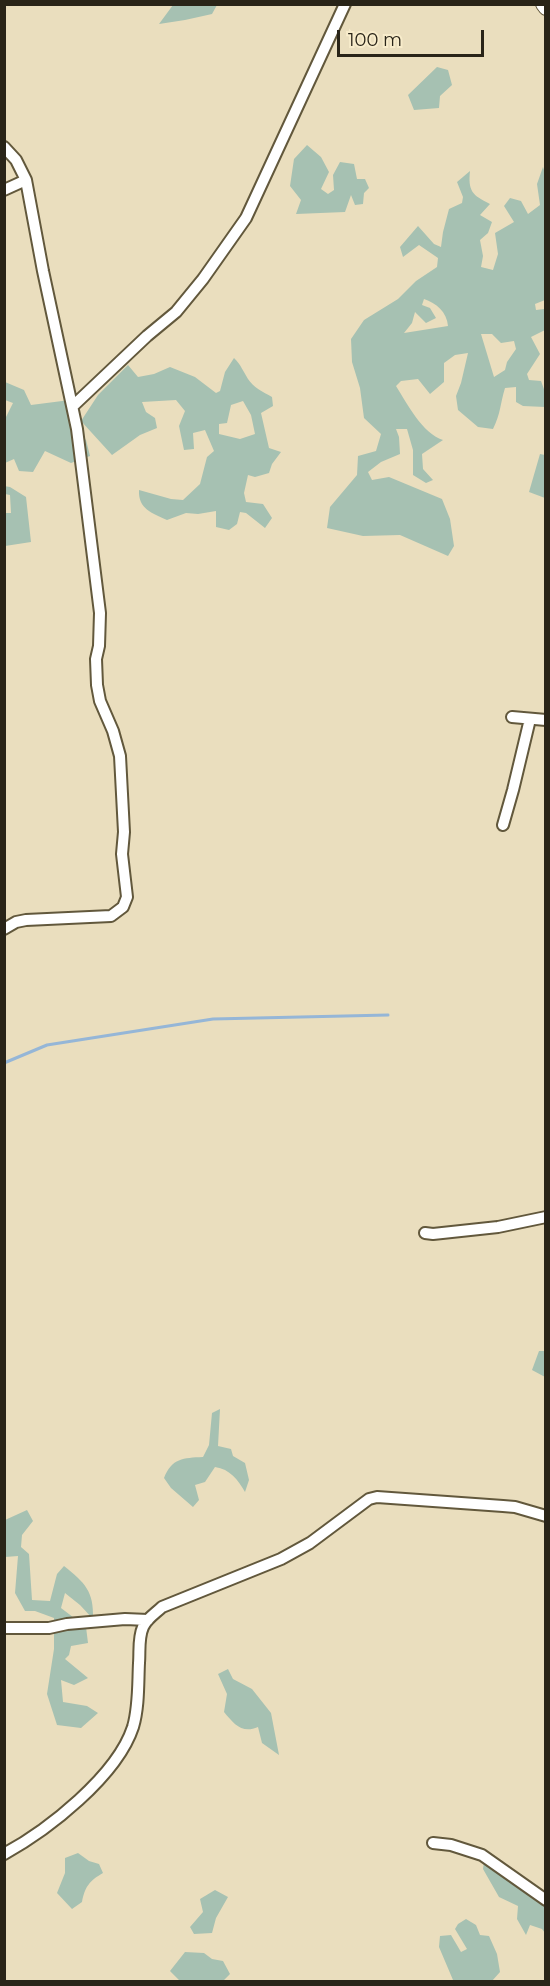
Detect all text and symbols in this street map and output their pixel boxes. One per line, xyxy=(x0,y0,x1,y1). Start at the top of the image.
scale bar xyxy=(340,18,487,56)
text: 100 m xyxy=(348,29,402,51)

